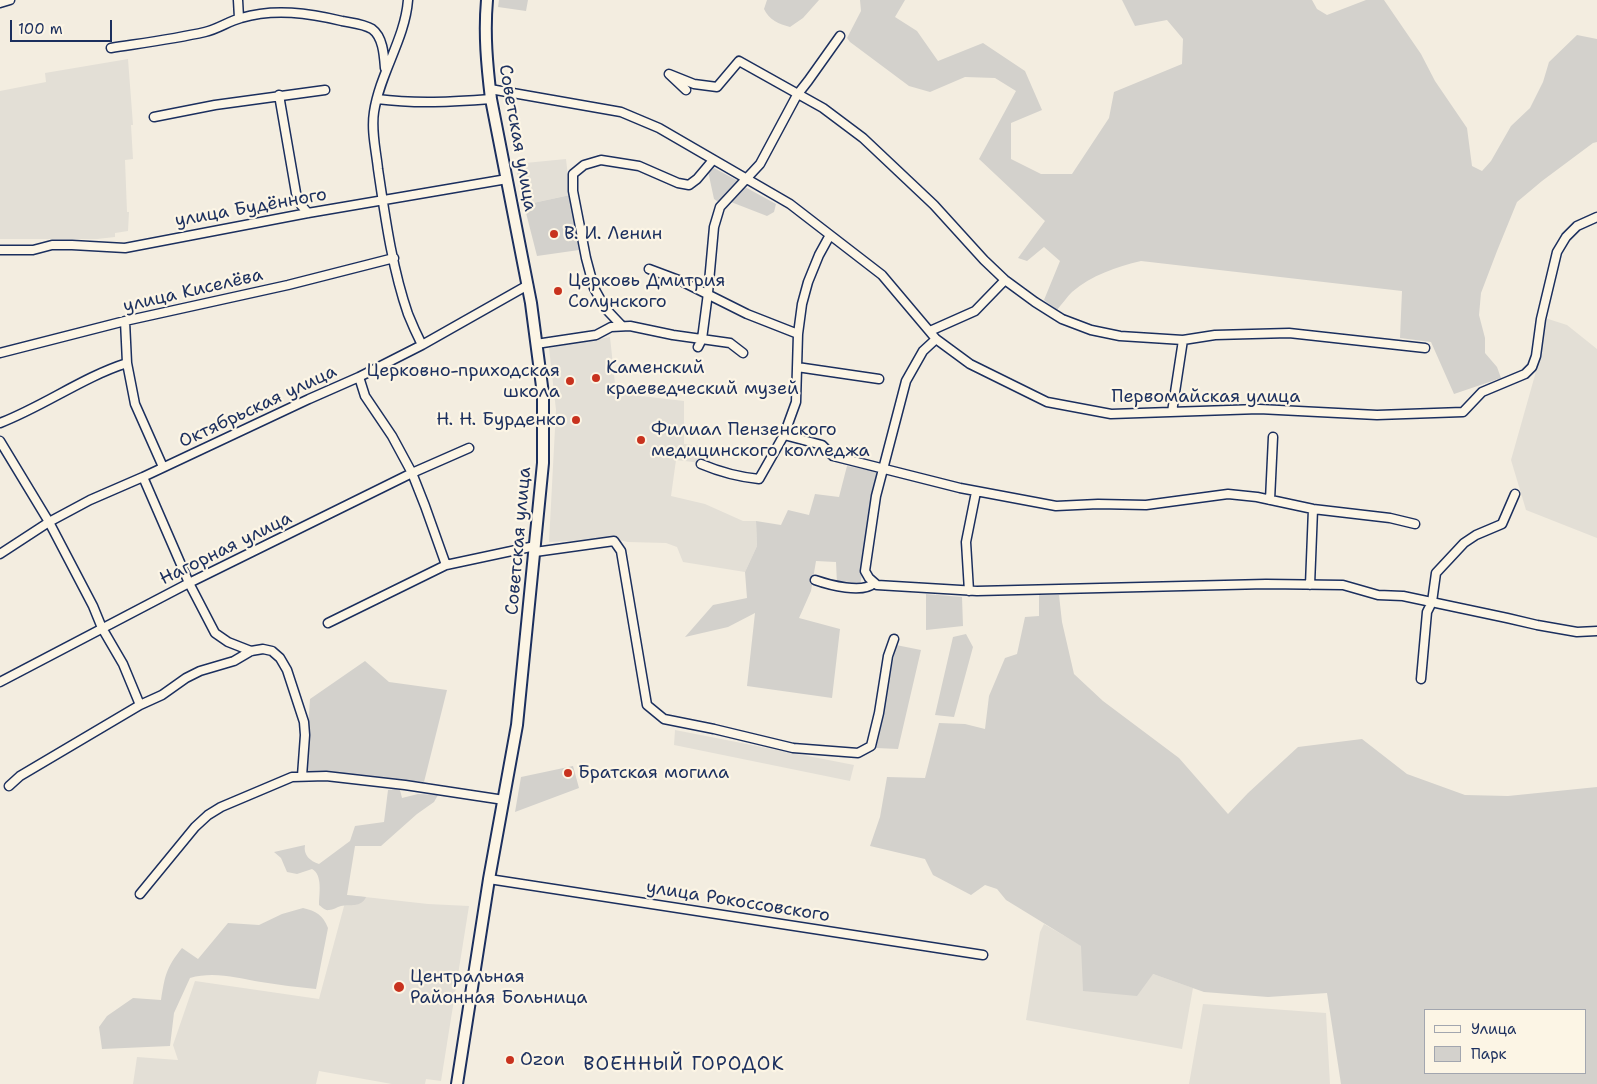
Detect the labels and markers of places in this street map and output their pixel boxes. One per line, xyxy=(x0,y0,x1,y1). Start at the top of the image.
place label: В. И. Ленин xyxy=(564,223,662,245)
marker: В. И. Ленин xyxy=(548,228,560,240)
place label: Церковь Дмитрия Солунского xyxy=(568,270,725,312)
marker: Церковь Дмитрия Солунского xyxy=(552,285,564,297)
place label: Каменский краеведческий музей xyxy=(606,357,799,399)
place label: Церковно-приходская школа xyxy=(366,360,560,402)
marker: Каменский краеведческий музей xyxy=(590,372,602,384)
marker: Церковно-приходская школа xyxy=(564,375,576,387)
place label: Н. Н. Бурденко xyxy=(436,409,566,431)
marker: Н. Н. Бурденко xyxy=(570,414,582,426)
place label: Филиал Пензенского медицинского колледжа xyxy=(651,419,870,462)
marker: Филиал Пензенского медицинского колледжа xyxy=(635,434,647,446)
place label: Братская могила xyxy=(578,762,729,784)
marker: Братская могила xyxy=(562,767,574,779)
place label: Центральная Районная Больница xyxy=(410,966,587,1009)
marker: Центральная Районная Больница xyxy=(392,980,406,994)
place label: Ozon xyxy=(520,1049,565,1071)
marker: Ozon xyxy=(504,1054,516,1066)

